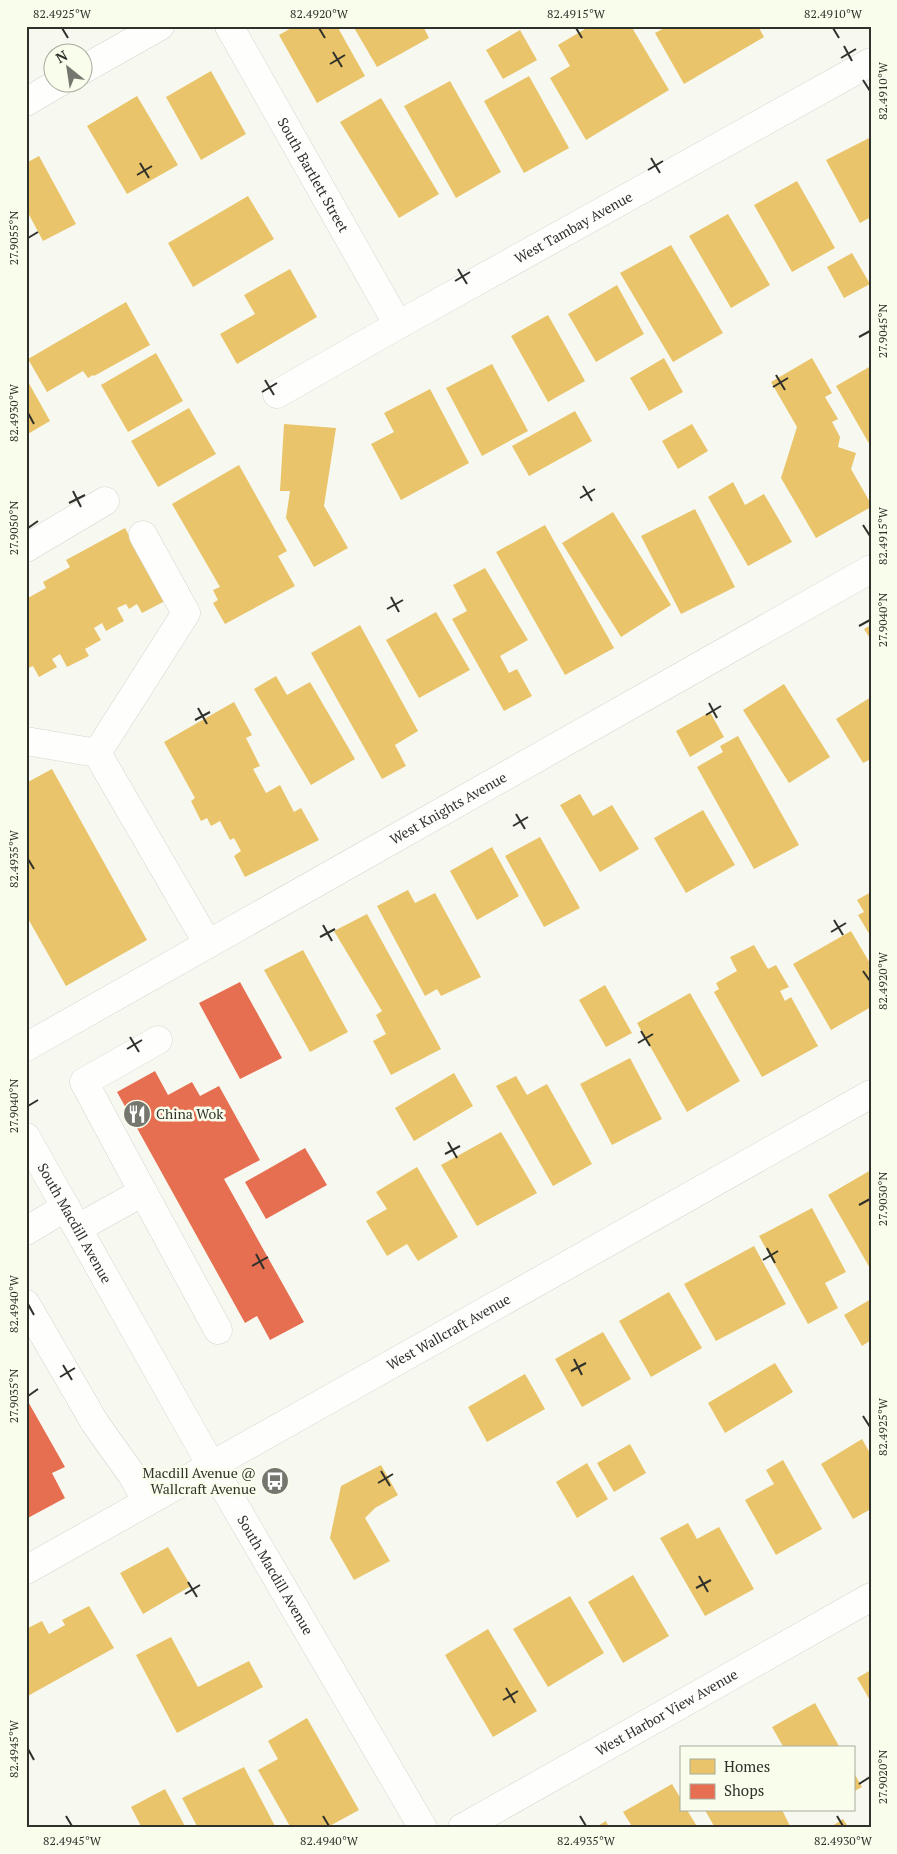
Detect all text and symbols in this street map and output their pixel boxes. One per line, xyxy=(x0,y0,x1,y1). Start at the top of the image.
text: 82.4925°W xyxy=(33,6,92,21)
text: 82.4920°W xyxy=(290,6,349,21)
text: 82.4915°W xyxy=(547,6,606,21)
text: 82.4910°W xyxy=(804,6,863,21)
north arrow xyxy=(42,42,92,92)
text: N xyxy=(52,45,71,67)
text: 82.4910°W xyxy=(875,61,890,120)
street label: South Bartlett Street xyxy=(274,114,354,236)
street label: West Tambay Avenue xyxy=(511,187,636,267)
text: 27.9055°N xyxy=(6,211,21,265)
text: 27.9045°N xyxy=(875,304,890,358)
text: 82.4930°W xyxy=(6,383,21,442)
text: 27.9050°N xyxy=(6,501,21,555)
text: 82.4915°W xyxy=(875,506,890,565)
text: 27.9040°N xyxy=(875,593,890,647)
street label: West Knights Avenue xyxy=(386,767,510,848)
text: 82.4935°W xyxy=(6,829,21,888)
text: 82.4920°W xyxy=(875,951,890,1010)
text: 27.9040°N xyxy=(6,1079,21,1133)
restaurant icon: China Wok xyxy=(122,1099,152,1129)
place label: China Wok xyxy=(156,1104,224,1123)
street label: South Macdill Avenue xyxy=(34,1159,117,1287)
text: 27.9030°N xyxy=(875,1172,890,1226)
text: 82.4940°W xyxy=(6,1274,21,1333)
street label: West Wallcraft Avenue xyxy=(383,1289,514,1374)
text: 27.9035°N xyxy=(6,1369,21,1423)
text: 82.4925°W xyxy=(875,1397,890,1456)
place label: Macdill Avenue @ Wallcraft Avenue xyxy=(143,1463,256,1498)
bus stop icon: Macdill Avenue @ Wallcraft Avenue xyxy=(260,1466,290,1496)
street label: South Macdill Avenue xyxy=(233,1512,318,1638)
street label: West Harbor View Avenue xyxy=(592,1664,741,1760)
text: 82.4945°W xyxy=(6,1719,21,1778)
legend xyxy=(680,1746,854,1812)
text: 27.9020°N xyxy=(875,1750,890,1804)
text: Homes xyxy=(724,1756,770,1776)
text: Shops xyxy=(724,1780,764,1800)
text: 82.4945°W xyxy=(43,1833,102,1848)
text: 82.4940°W xyxy=(300,1833,359,1848)
text: 82.4935°W xyxy=(557,1833,616,1848)
text: 82.4930°W xyxy=(814,1833,873,1848)

